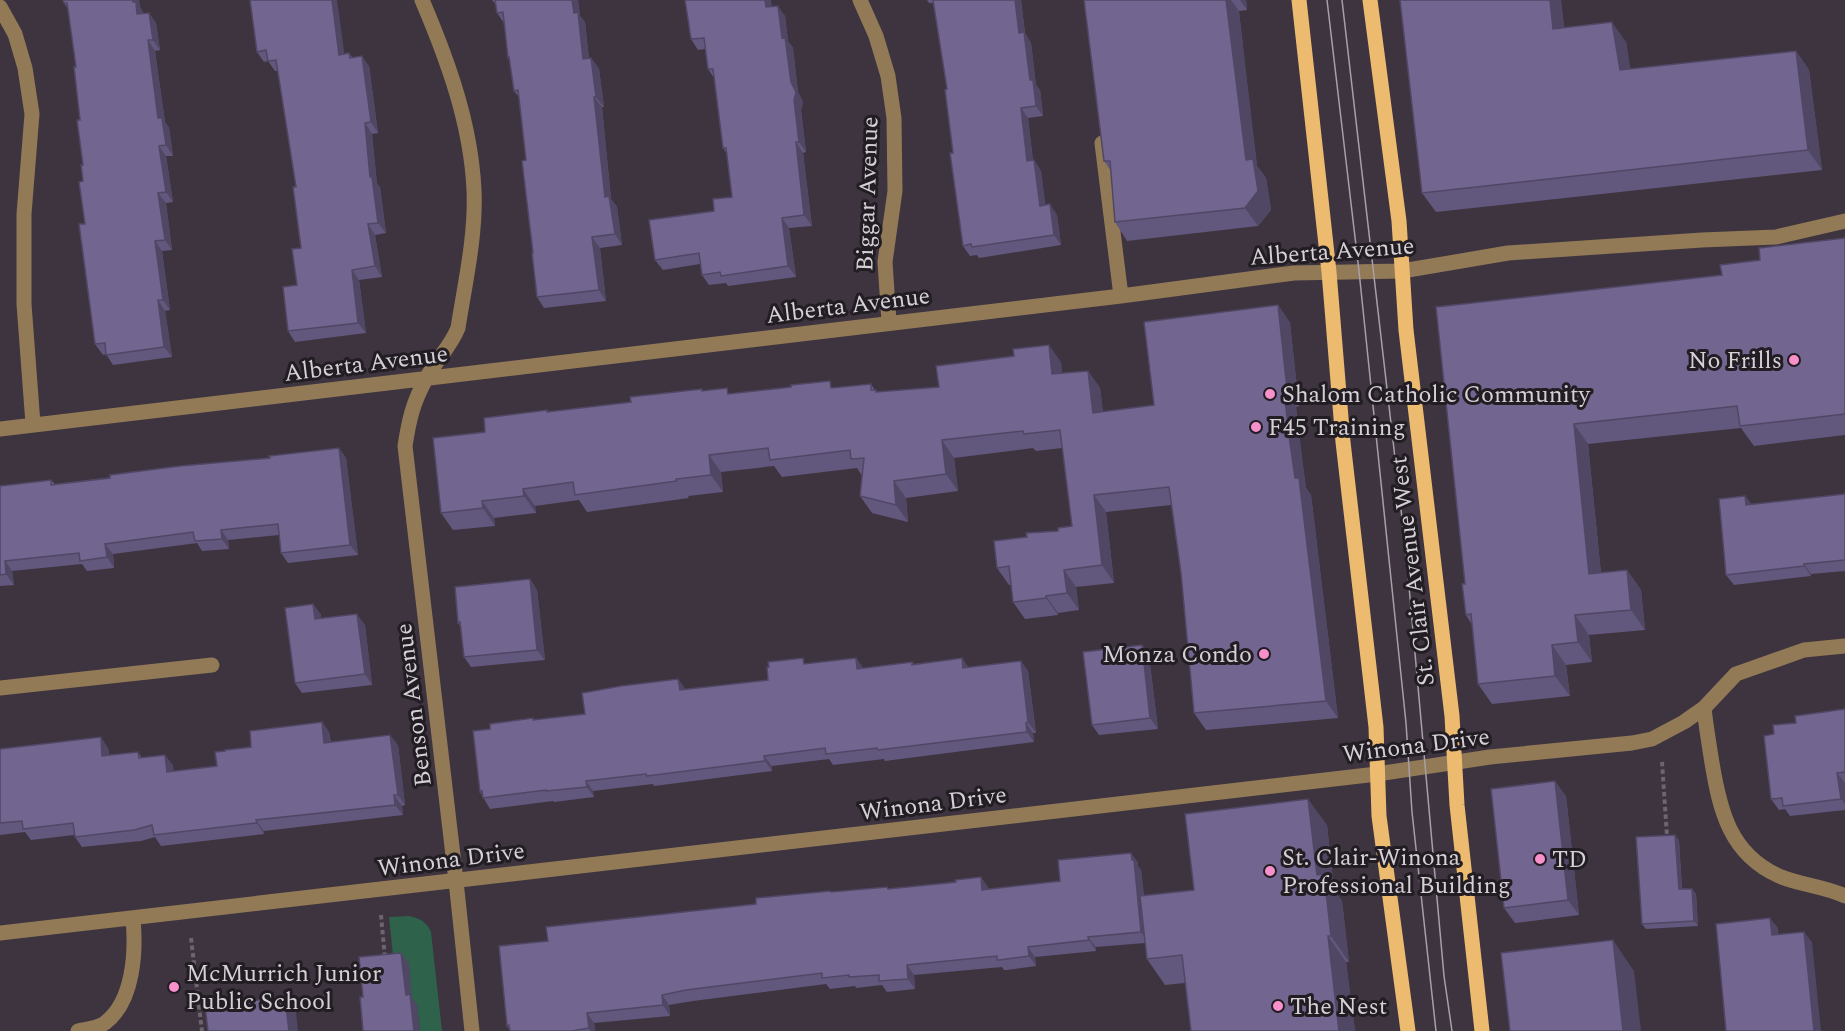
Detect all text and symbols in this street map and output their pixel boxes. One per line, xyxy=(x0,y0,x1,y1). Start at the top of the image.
street label: Biggar Avenue xyxy=(847,116,889,272)
street label: Alberta Avenue xyxy=(1249,228,1416,276)
street label: Alberta Avenue xyxy=(764,278,932,334)
street label: Alberta Avenue xyxy=(282,336,450,392)
place label: No Frills xyxy=(1688,343,1782,379)
marker: No Frills xyxy=(1787,353,1801,367)
place label: Shalom Catholic Community xyxy=(1282,377,1591,413)
marker: Shalom Catholic Community xyxy=(1263,387,1277,401)
place label: F45 Training xyxy=(1268,410,1406,446)
marker: F45 Training xyxy=(1249,420,1263,434)
street label: St. Clair Avenue West xyxy=(1381,454,1445,688)
street label: Benson Avenue xyxy=(386,621,442,789)
place label: Monza Condo xyxy=(1102,637,1252,673)
marker: Monza Condo xyxy=(1257,647,1271,661)
street label: Winona Drive xyxy=(1340,719,1492,773)
street label: Winona Drive xyxy=(857,777,1009,831)
street label: Winona Drive xyxy=(375,833,527,887)
place label: St. Clair-Winona Professional Building xyxy=(1282,840,1511,904)
place label: TD xyxy=(1552,842,1587,878)
marker: TD xyxy=(1533,852,1547,866)
marker: St. Clair-Winona Professional Building xyxy=(1263,864,1277,878)
place label: McMurrich Junior Public School xyxy=(186,956,381,1020)
marker: McMurrich Junior Public School xyxy=(167,980,181,994)
place label: The Nest xyxy=(1290,989,1387,1025)
marker: The Nest xyxy=(1271,999,1285,1013)

